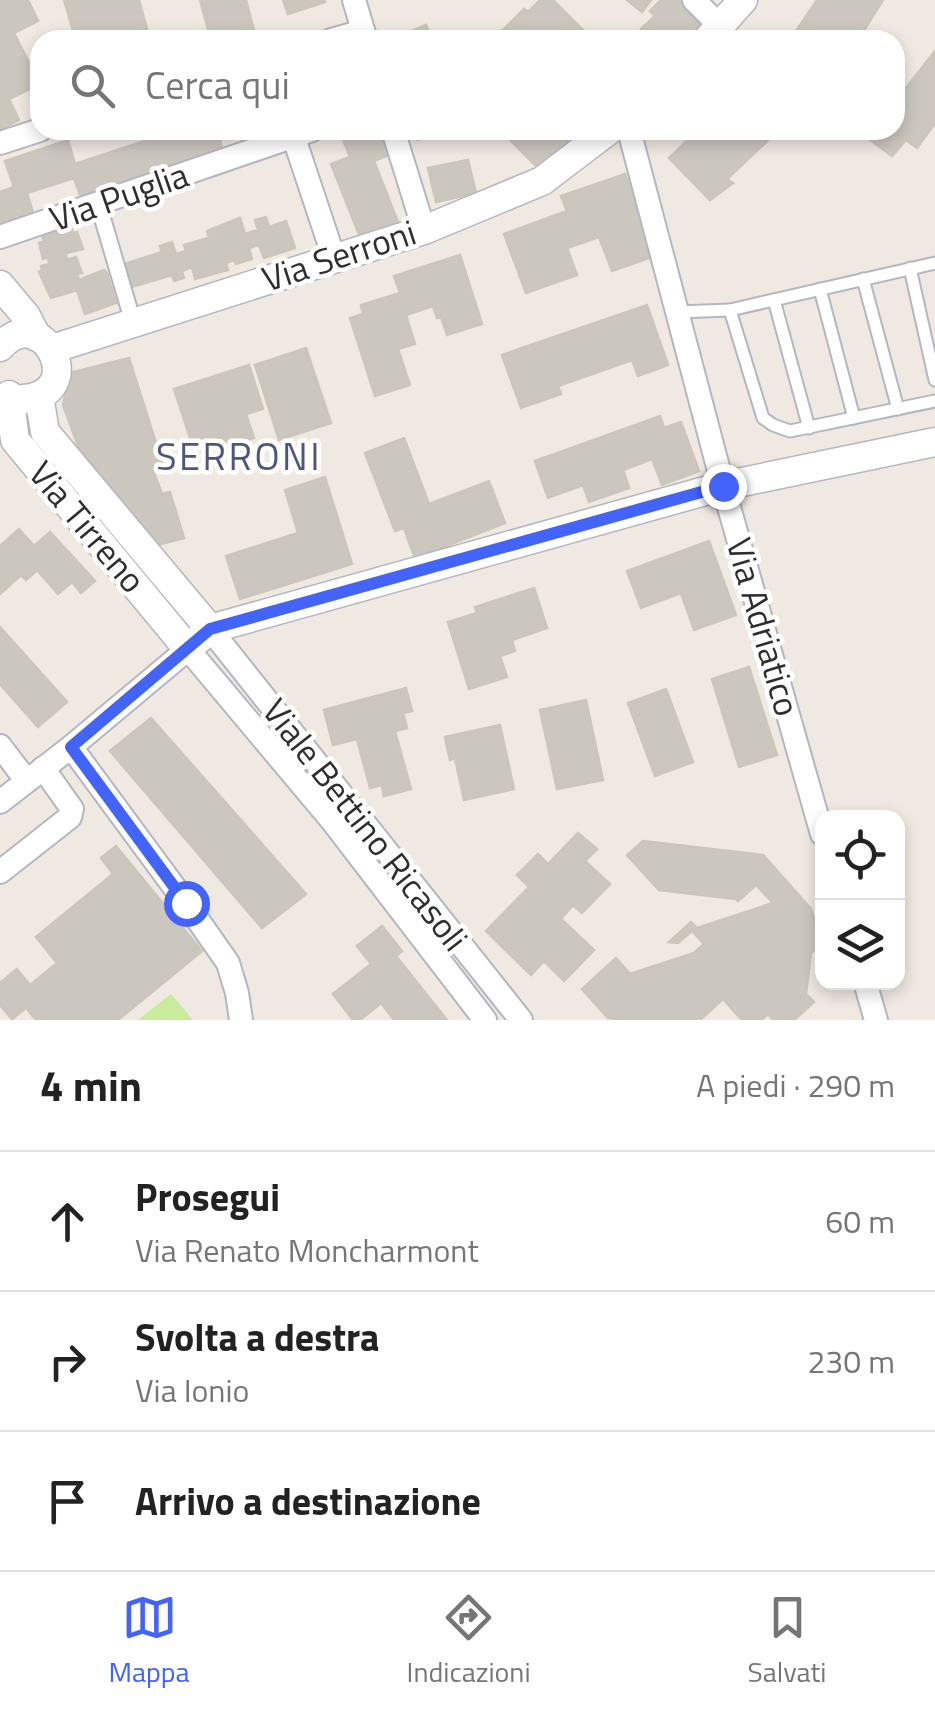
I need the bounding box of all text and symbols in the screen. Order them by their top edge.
search box [30,30,905,140]
text: Cerca qui [145,56,290,114]
icon: search [65,58,120,113]
street label: Via Puglia [42,147,195,245]
street label: Via Serroni [255,205,423,305]
district label: SERRONI [156,427,322,485]
street label: Via Tirreno [16,448,159,604]
route end [701,464,747,510]
street label: Via Adriatico [713,531,815,722]
street label: Viale Bettino Ricasoli [250,686,482,962]
map controls [815,810,905,990]
button: locate [815,810,905,900]
route start [164,881,210,927]
button: layers [815,900,905,990]
text: 4 min [40,1053,142,1117]
text: A piedi · 290 m [696,1061,895,1109]
text: Prosegui [135,1168,280,1226]
icon: ahead [40,1194,95,1249]
text: 60 m [825,1197,895,1245]
text: Via Renato Moncharmont [135,1226,479,1274]
text: Svolta a destra [135,1308,380,1366]
icon: right [40,1334,95,1389]
text: 230 m [807,1337,895,1385]
text: Via Ionio [135,1366,249,1414]
text: Arrivo a destinazione [135,1472,481,1530]
icon: arrive [40,1474,95,1529]
tab: Mappa [109,1590,190,1693]
tab: Indicazioni [407,1590,531,1693]
tab: Salvati [748,1590,826,1693]

